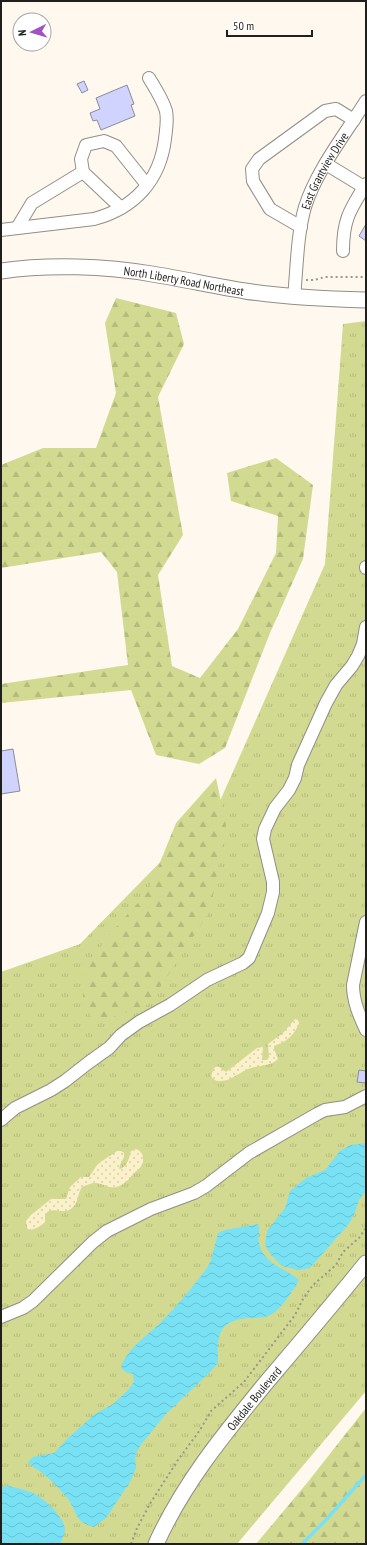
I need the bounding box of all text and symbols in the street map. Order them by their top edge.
north arrow [12,12,52,52]
scale bar [227,12,312,38]
text: 50 m [233,18,254,33]
text: N [15,29,29,36]
street label: East Grantview Drive [297,129,351,211]
street label: North Liberty Road Northeast [123,263,246,298]
street label: Oakdale Boulevard [223,1363,284,1433]

